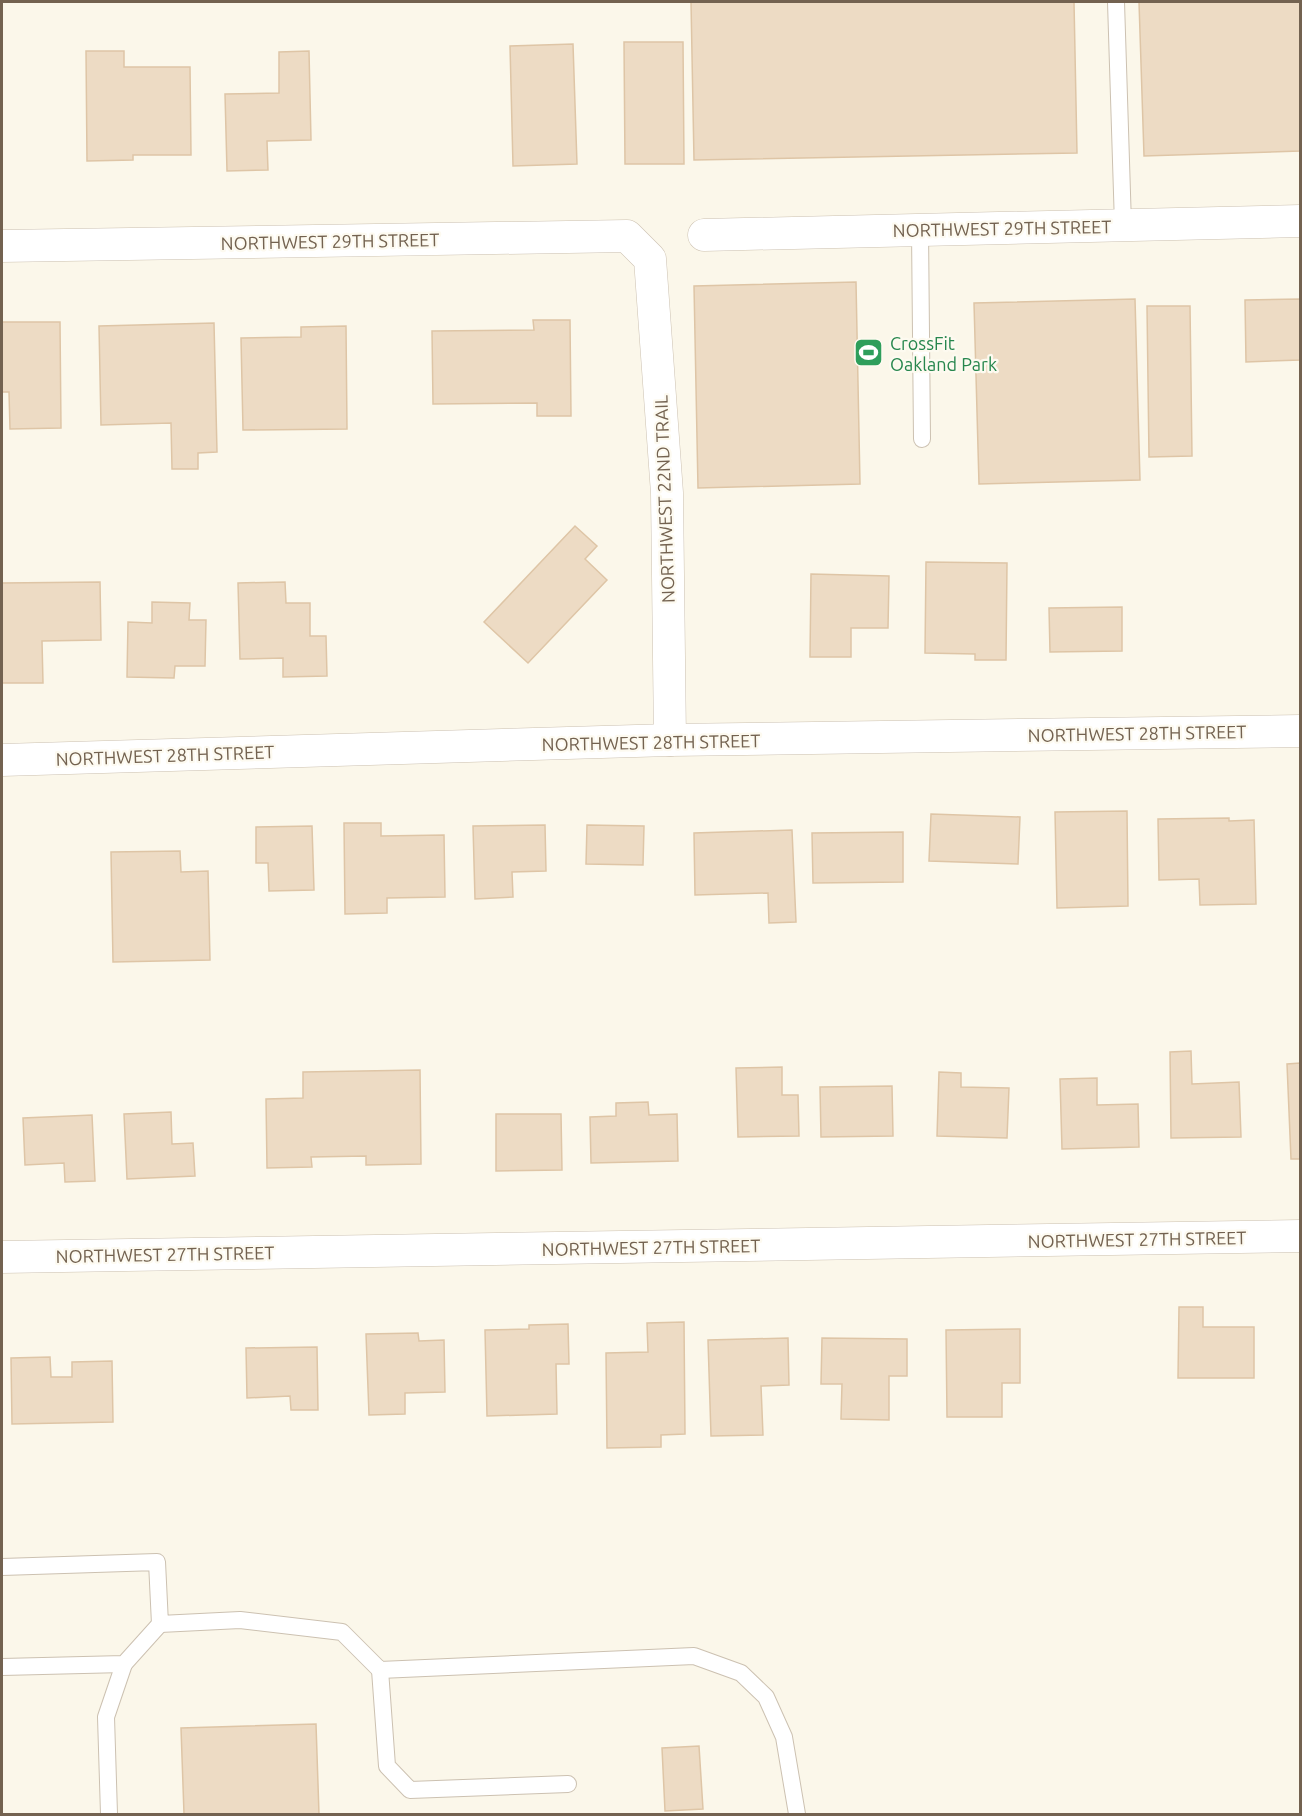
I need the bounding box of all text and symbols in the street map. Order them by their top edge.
street label: NORTHWEST 29TH STREET [893,216,1111,240]
street label: NORTHWEST 29TH STREET [221,229,439,253]
place label: CrossFit Oakland Park [890,333,997,374]
sports icon: CrossFit Oakland Park [853,337,885,369]
street label: NORTHWEST 22ND TRAIL [650,395,678,603]
street label: NORTHWEST 28TH STREET [1028,721,1246,745]
street label: NORTHWEST 28TH STREET [542,730,760,754]
street label: NORTHWEST 28TH STREET [55,741,275,769]
street label: NORTHWEST 27TH STREET [1028,1227,1246,1251]
street label: NORTHWEST 27TH STREET [542,1235,760,1259]
street label: NORTHWEST 27TH STREET [56,1242,274,1266]

